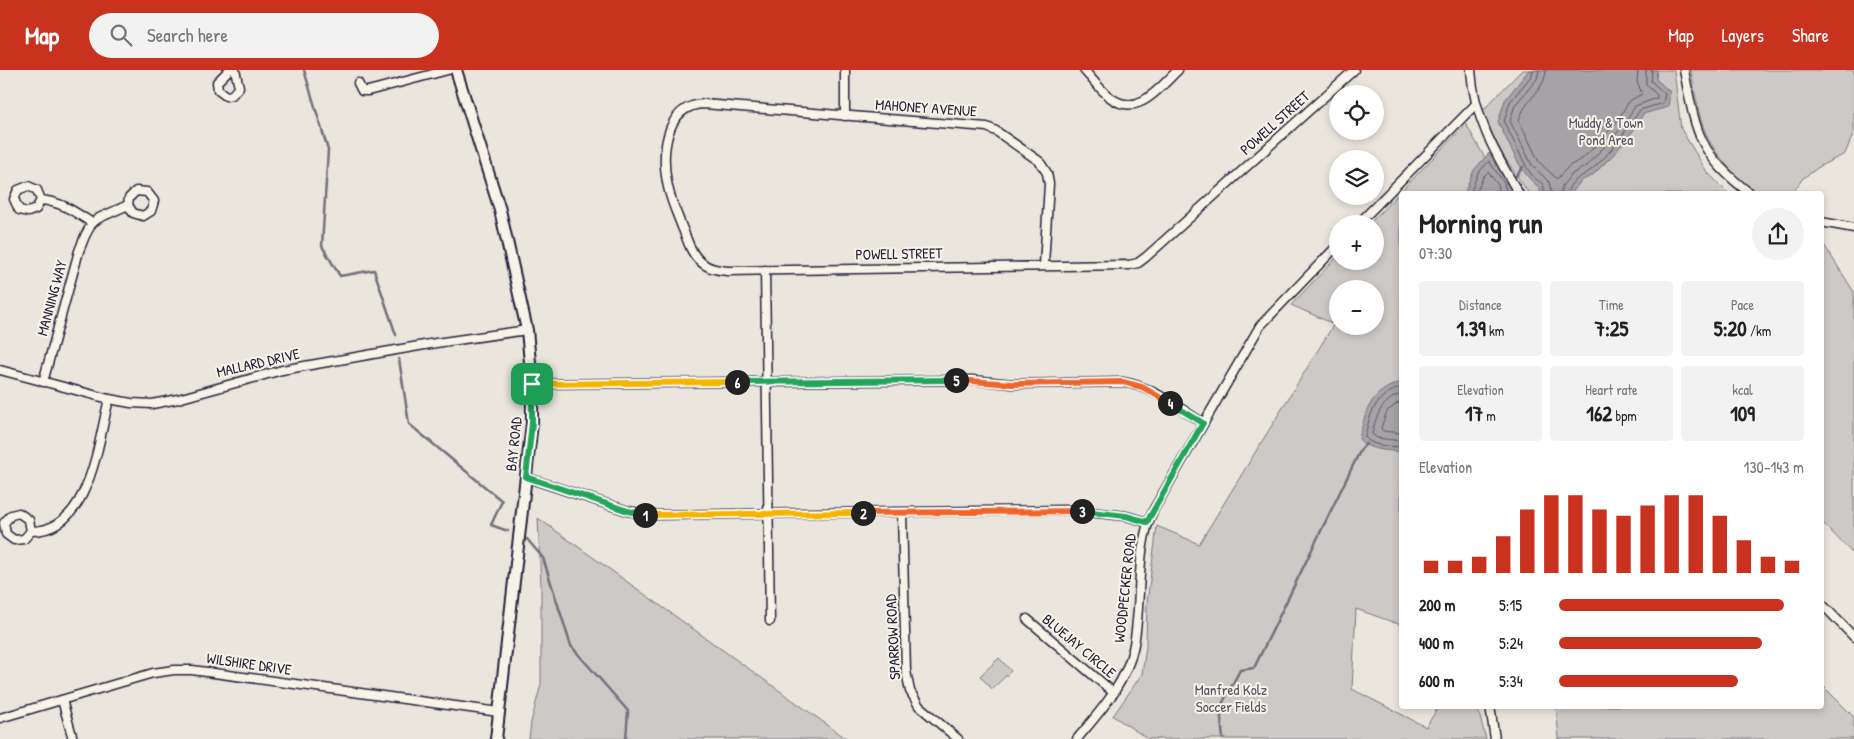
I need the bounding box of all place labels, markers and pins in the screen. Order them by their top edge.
pin [511,363,553,405]
pin: 5 [944,368,968,392]
pin: 6 [724,370,750,394]
pin: 4 [1158,390,1182,416]
pin: 3 [1070,498,1094,524]
pin: 2 [850,500,876,526]
pin: 1 [632,502,658,528]

